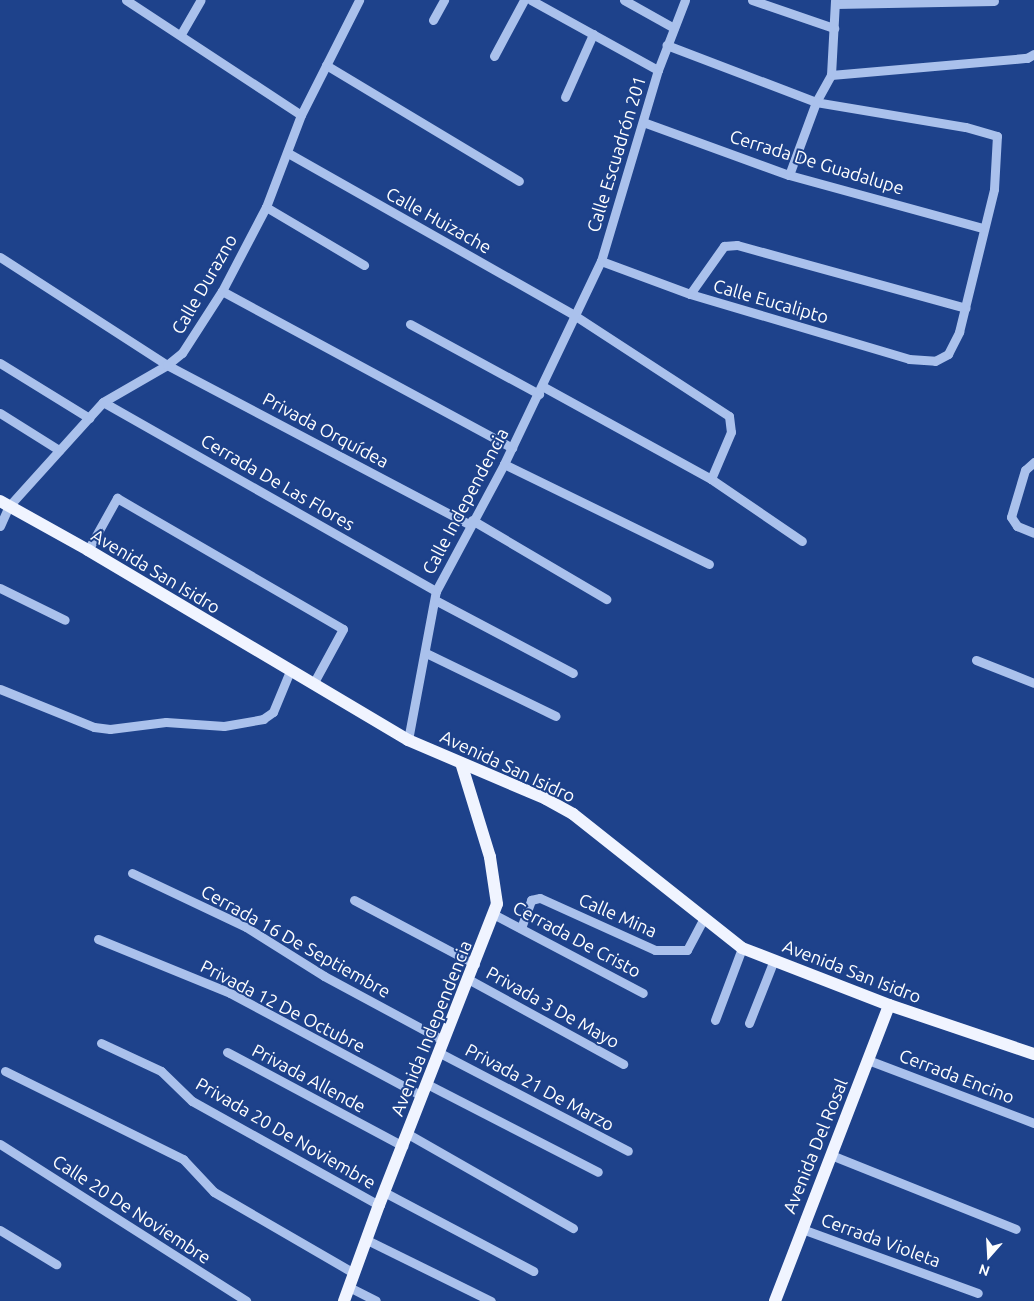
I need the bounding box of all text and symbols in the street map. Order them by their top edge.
street label: Calle Escuadrón 201 [582,73,650,235]
street label: Cerrada De Guadalupe [727,125,907,199]
street label: Calle Huizache [383,182,495,258]
street label: Calle Durazno [167,230,241,338]
street label: Calle Eucalipto [711,274,831,328]
street label: Privada Orquídea [259,388,393,472]
street label: Calle Independencia [417,424,513,578]
street label: Cerrada De Las Flores [197,429,359,535]
street label: Avenida San Isidro [88,524,224,618]
street label: Avenida San Isidro [437,725,579,807]
street label: Cerrada 16 De Septiembre [198,880,394,1002]
street label: Calle Mina [576,888,660,942]
street label: Cerrada De Cristo [509,896,645,982]
street label: Avenida San Isidro [780,935,924,1007]
street label: Avenida Independencia [386,937,476,1119]
street label: Privada 12 De Octubre [197,955,369,1057]
street label: Privada 3 De Mayo [483,961,623,1053]
street label: Privada Allende [248,1039,370,1117]
street label: Privada 21 De Marzo [462,1039,618,1135]
street label: Cerrada Encino [896,1044,1018,1108]
street label: Privada 20 De Noviembre [192,1073,380,1193]
street label: Avenida Del Rosal [778,1075,852,1217]
street label: Calle 20 De Noviembre [49,1150,215,1268]
street label: Cerrada Violeta [818,1208,944,1272]
north arrow [964,1231,1014,1281]
text: N [977,1261,992,1279]

